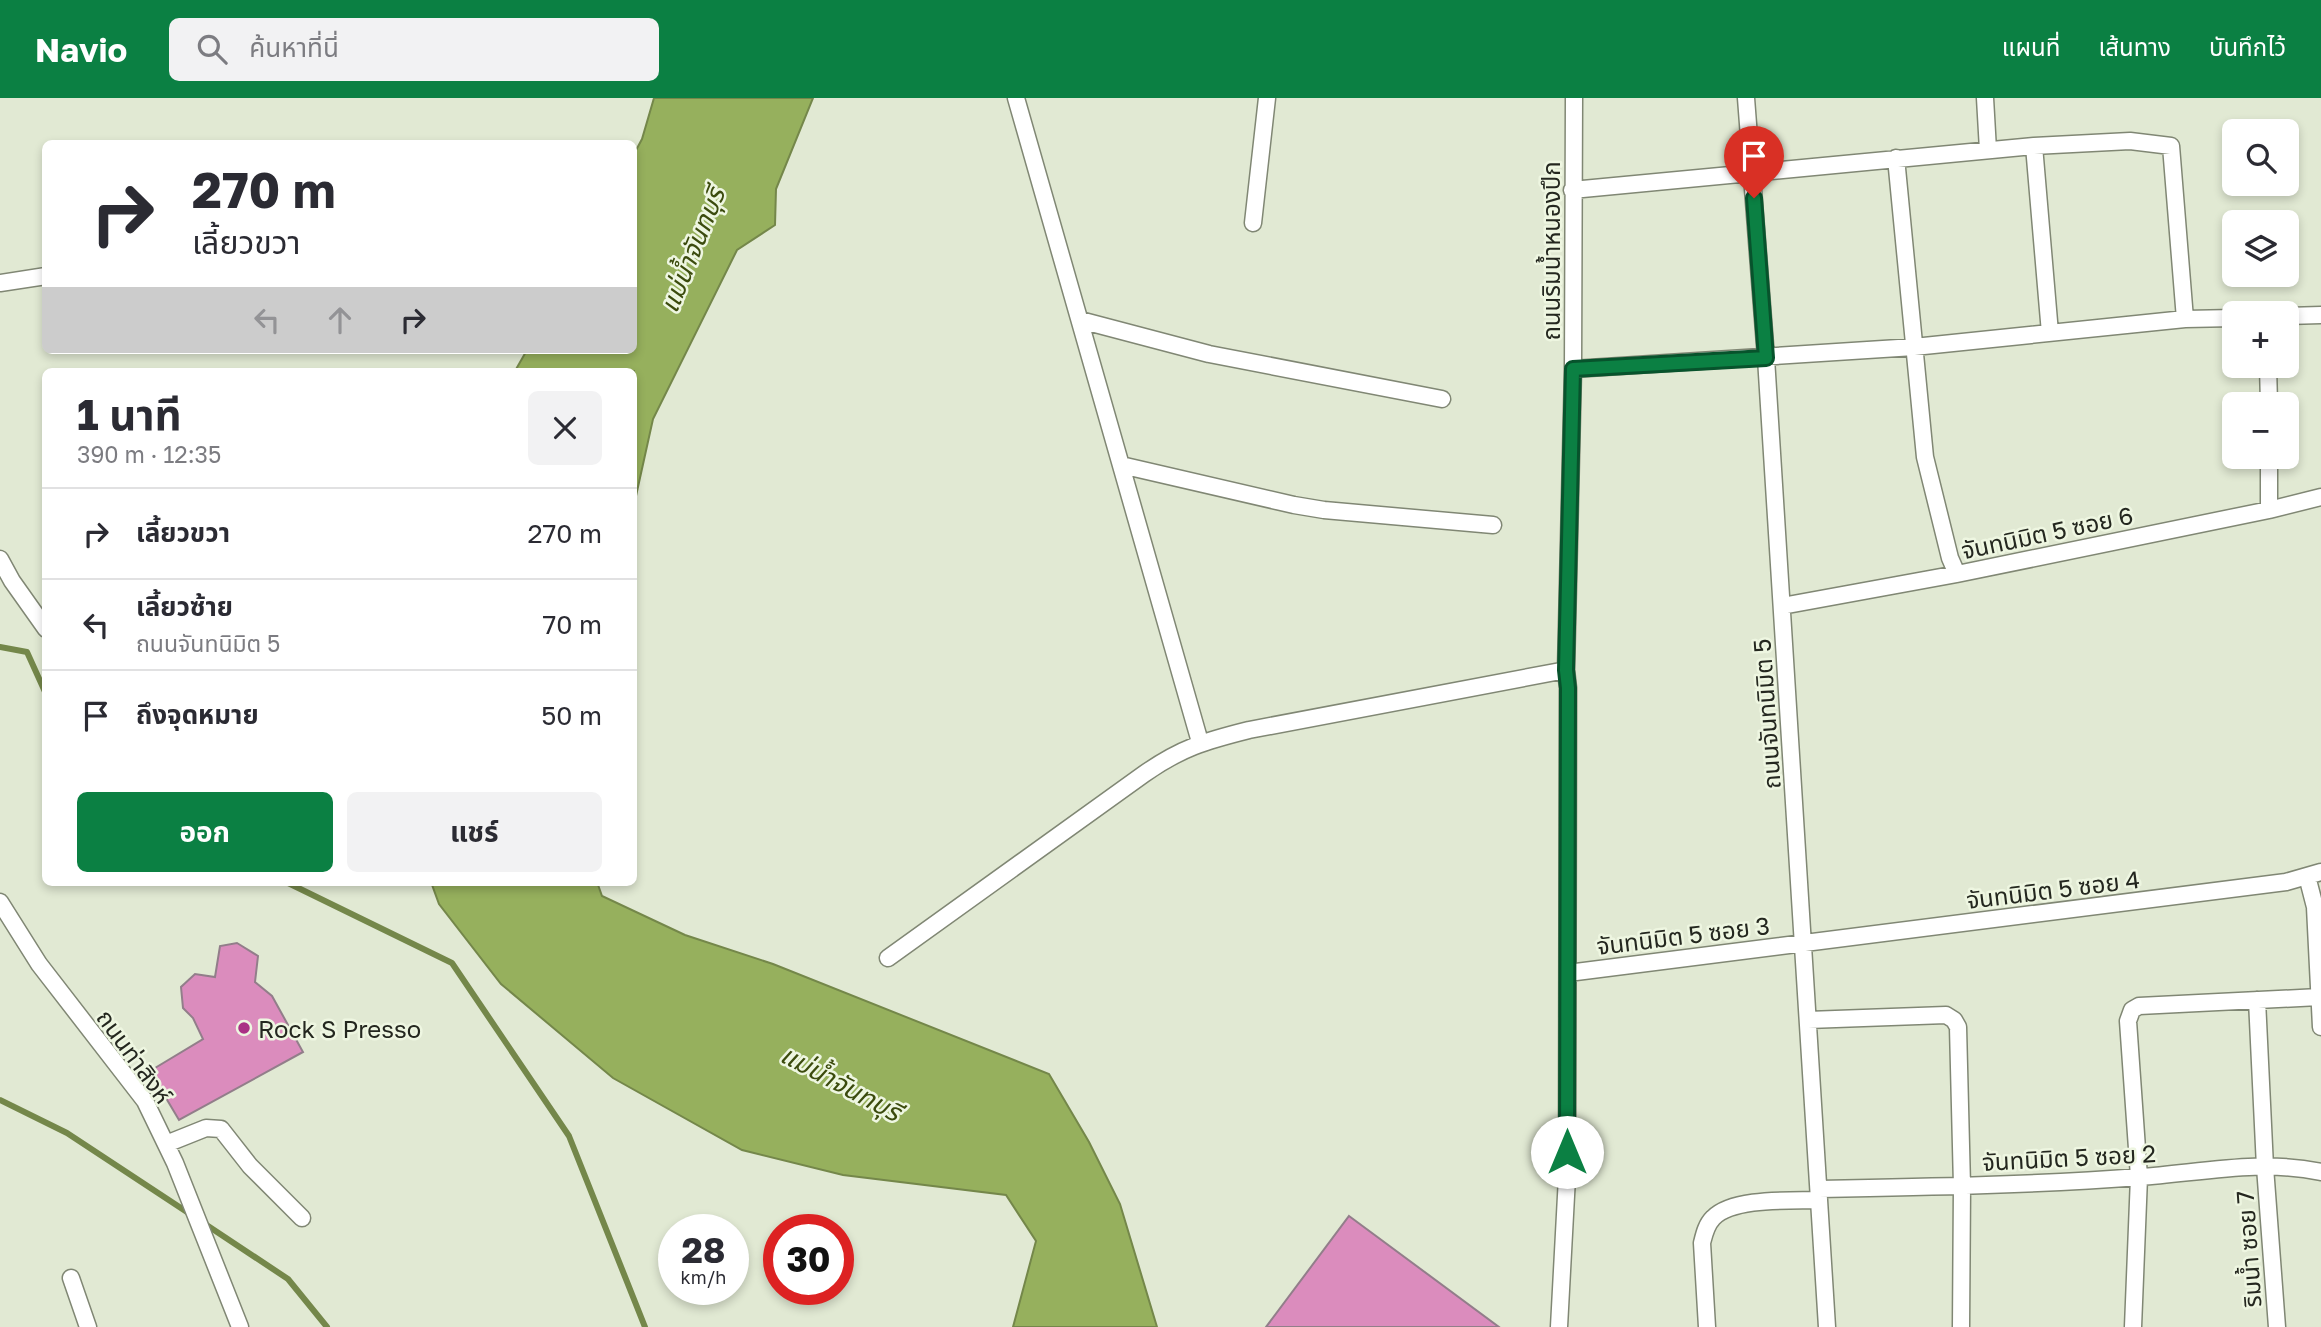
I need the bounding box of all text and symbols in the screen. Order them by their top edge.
search box [169,18,659,81]
text: Navio [35,30,127,69]
icon: search [193,30,231,68]
text: ค้นหาที่นี่ [249,32,339,63]
text: แผนที่ [2002,32,2060,61]
text: เส้นทาง [2098,32,2171,61]
text: บันทึกไว้ [2209,32,2286,61]
map controls [2222,119,2299,469]
button: search [2222,119,2299,196]
pin [1724,126,1784,198]
icon: arrive [1735,137,1773,175]
text: 270 m [192,160,336,219]
street label: ถนนริมน้ำหนองปึก [1535,161,1565,341]
icon: right [77,168,168,259]
water label: แม่น้ำจันทบุรี [651,179,733,317]
button: layers [2222,210,2299,287]
text: เลี้ยวขวา [192,223,300,261]
icon: left [248,301,286,339]
icon: ahead [321,301,359,339]
icon: right [394,301,432,339]
button: + [2222,301,2299,378]
text: 1 นาที [77,389,182,439]
button: close [528,391,602,465]
button: − [2222,392,2299,469]
text: 390 m · 12:35 [77,440,221,468]
street label: จันทนิมิต 5 ซอย 6 [1959,500,2135,564]
icon: right [77,515,115,553]
text: เลี้ยวขวา [136,517,230,548]
text: 270 m [528,518,602,549]
text: เลี้ยวซ้าย [136,591,233,622]
icon: left [77,606,115,644]
text: 70 m [543,609,602,640]
text: ถนนจันทนิมิต 5 [136,629,280,657]
street label: ถนนจันทนิมิต 5 [1746,638,1786,790]
icon: arrive [77,697,115,735]
text: ถึงจุดหมาย [136,699,259,730]
text: 50 m [541,700,602,731]
button: ออก [77,792,333,872]
button: แชร์ [347,792,602,872]
street label: จันทนิมิต 5 ซอย 4 [1965,864,2141,914]
street label: จันทนิมิต 5 ซอย 3 [1595,910,1771,960]
street label: ถนนท่าสิงห์ [91,1003,179,1109]
place label: Rock S Presso [258,1014,421,1043]
marker: Rock S Presso [236,1020,252,1036]
water label: แม่น้ำจันทบุรี [775,1037,911,1130]
position arrow [1530,1115,1604,1189]
street label: จันทนิมิต 5 ซอย 2 [1981,1138,2157,1176]
street label: ริมน้ำ ซอย 7 [2228,1190,2267,1309]
speed limit sign: 30 [763,1214,854,1305]
text: 28 [682,1229,725,1271]
text: km/h [681,1266,726,1288]

